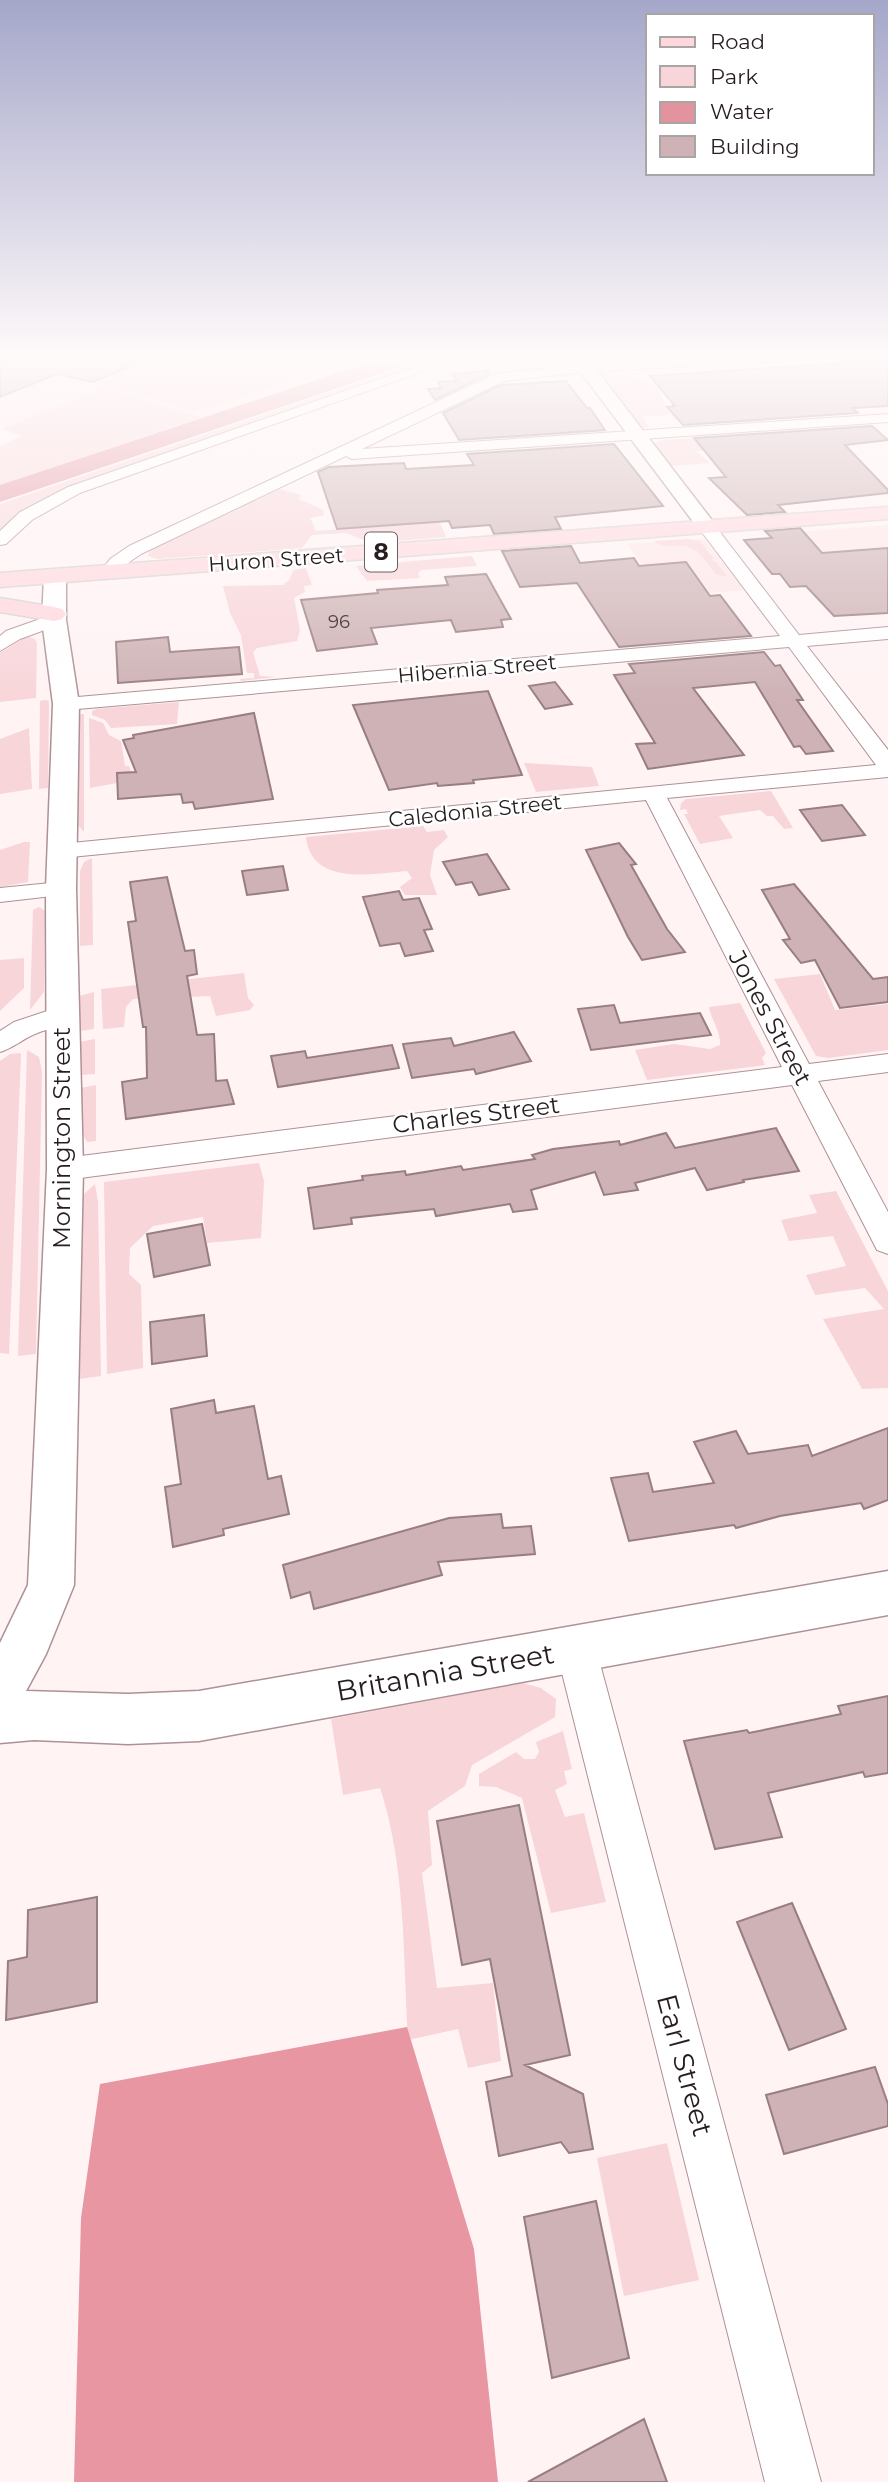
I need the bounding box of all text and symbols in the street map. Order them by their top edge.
legend [646,14,874,175]
text: Road [710,29,765,54]
text: Park [710,64,758,89]
text: Water [710,99,774,124]
text: Building [710,134,800,159]
road number: 8 [365,532,397,572]
street label: Huron Street [207,542,345,577]
house number: 96 [328,611,350,633]
street label: Hibernia Street [397,649,557,688]
street label: Caledonia Street [387,789,563,832]
street label: Jones Street [722,945,818,1090]
street label: Mornington Street [47,1027,76,1249]
street label: Charles Street [391,1090,562,1139]
street label: Britannia Street [333,1636,557,1708]
street label: Earl Street [650,1990,720,2140]

